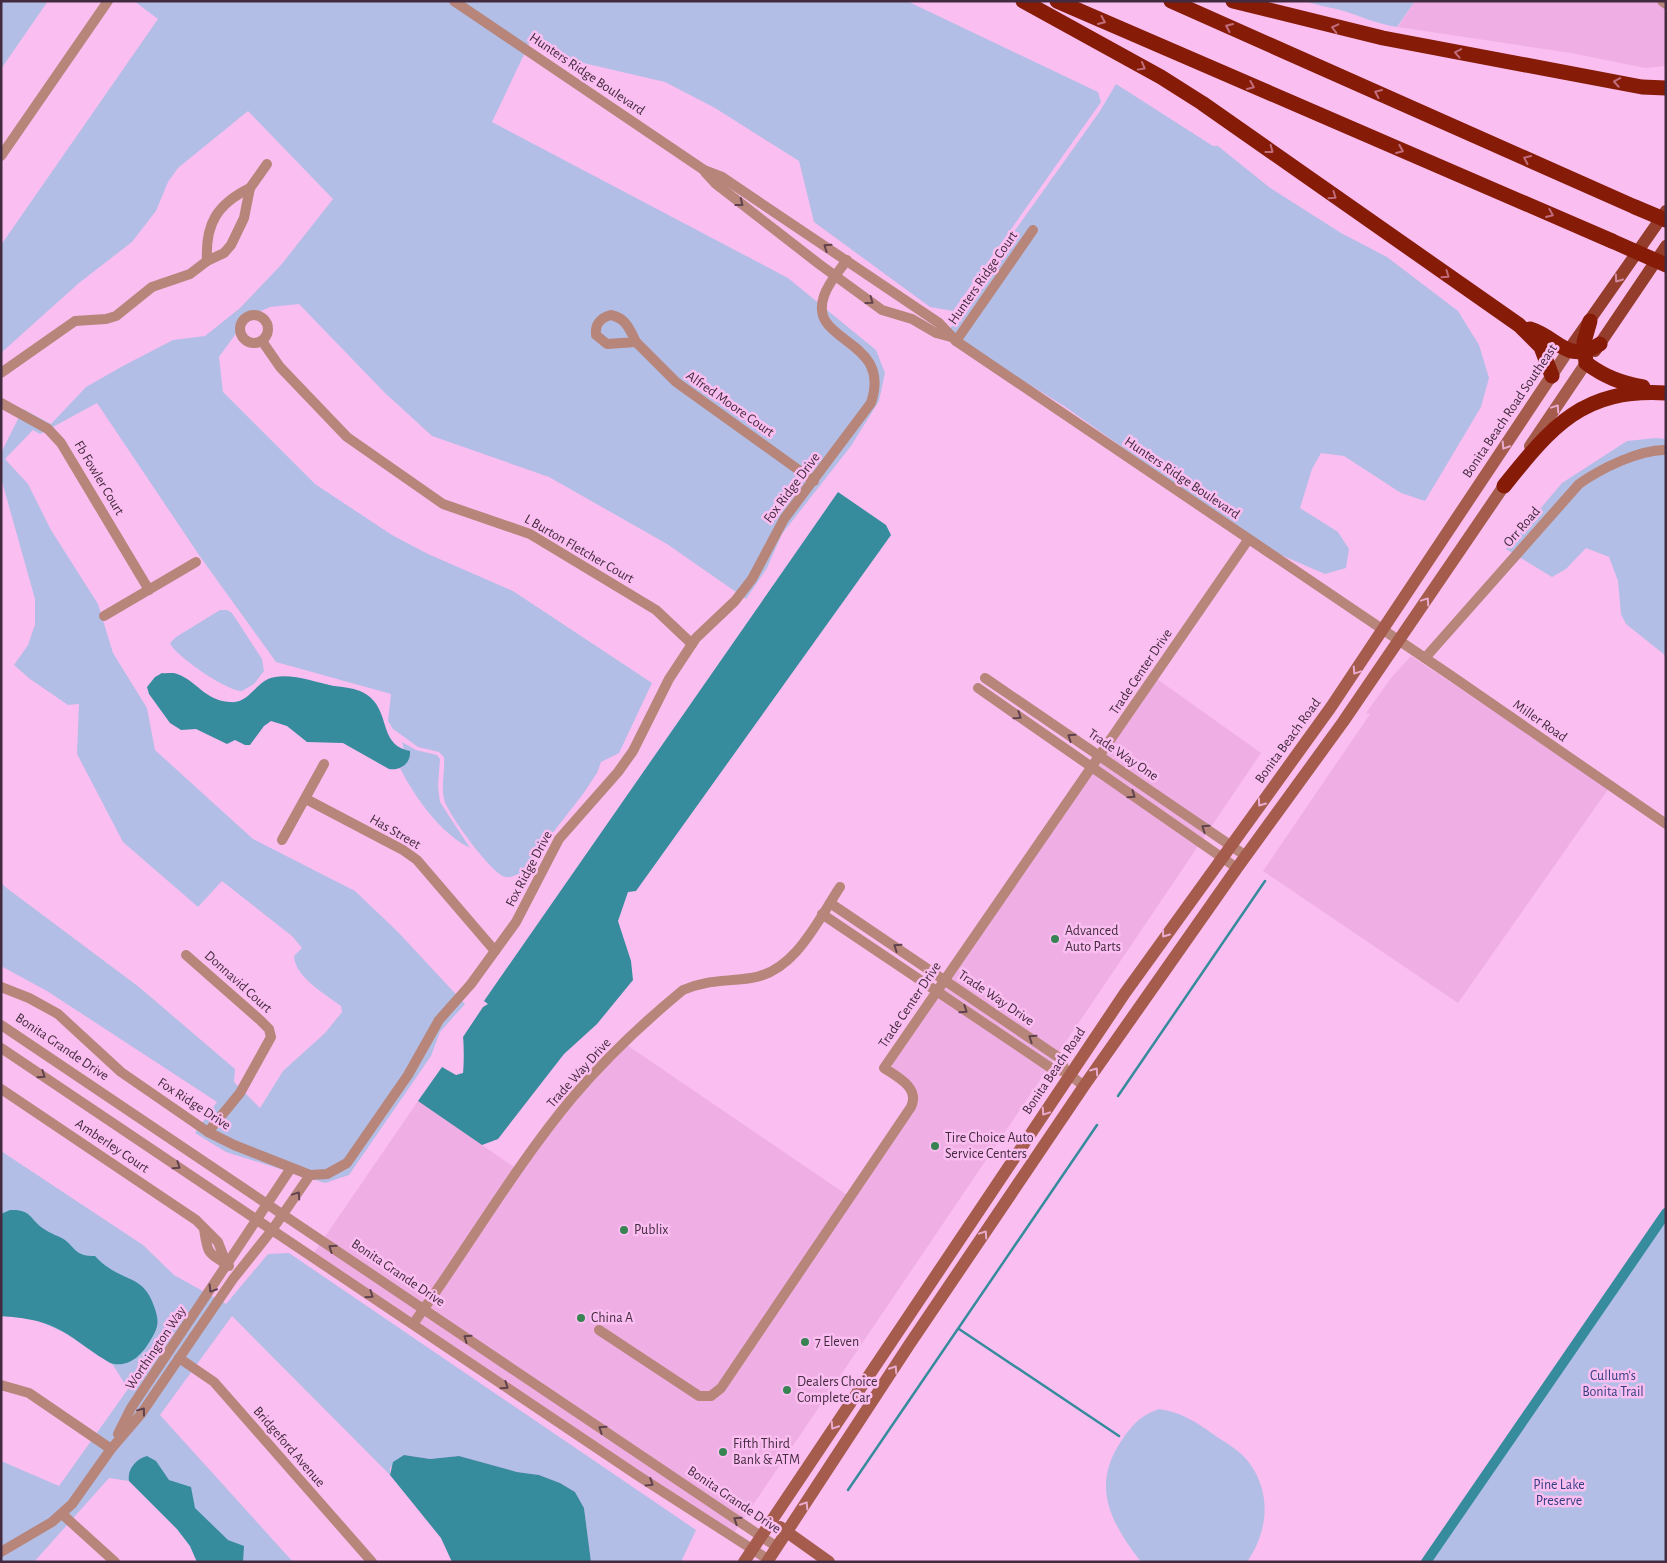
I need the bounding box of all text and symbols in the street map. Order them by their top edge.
one-way arrow [1097,15,1106,25]
one-way arrow [1225,23,1234,34]
one-way arrow [1331,23,1340,34]
street label: Hunters Ridge Boulevard [527,30,647,118]
one-way arrow [1453,48,1462,59]
one-way arrow [1137,61,1146,71]
one-way arrow [1613,78,1622,88]
one-way arrow [1246,80,1255,91]
one-way arrow [1374,89,1383,100]
one-way arrow [1264,144,1273,152]
one-way arrow [1395,144,1404,155]
one-way arrow [1523,155,1532,165]
one-way arrow [1327,190,1336,198]
one-way arrow [734,197,743,205]
one-way arrow [1545,208,1554,219]
street label: Hunters Ridge Court [946,228,1021,327]
one-way arrow [823,244,833,253]
one-way arrow [1440,269,1450,278]
one-way arrow [1615,274,1624,283]
one-way arrow [864,295,874,304]
street label: Bonita Beach Road Southeast [1460,341,1560,480]
street label: Alfred Moore Court [683,368,777,440]
one-way arrow [1550,404,1559,414]
street label: Hunters Ridge Boulevard [1122,434,1242,522]
street label: Fb Fowler Court [71,438,127,518]
one-way arrow [1502,440,1512,449]
street label: Fox Ridge Drive [761,450,823,526]
street label: Orr Road [1501,504,1543,550]
street label: L Burton Fletcher Court [522,512,637,586]
one-way arrow [1420,597,1429,606]
street label: Trade Center Drive [1107,627,1175,717]
one-way arrow [1353,665,1362,675]
street label: Bonita Beach Road [1253,696,1323,786]
street label: Miller Road [1510,697,1570,745]
one-way arrow [1012,710,1022,719]
street label: Trade Way One [1085,726,1161,784]
one-way arrow [1067,734,1077,743]
one-way arrow [1127,789,1136,798]
one-way arrow [1259,797,1267,806]
street label: Has Street [367,812,423,852]
one-way arrow [1202,825,1211,834]
street label: Fox Ridge Drive [503,829,555,909]
place label: Advanced Auto Parts [1065,924,1121,954]
one-way arrow [1162,928,1171,938]
marker: Advanced Auto Parts [1049,933,1061,945]
one-way arrow [893,944,902,954]
street label: Donnavid Court [202,948,275,1016]
street label: Trade Center Drive [876,960,944,1050]
street label: Trade Way Drive [955,968,1037,1028]
one-way arrow [959,1003,968,1013]
street label: Bonita Grande Drive [13,1011,111,1083]
street label: Bonita Beach Road [1020,1025,1088,1117]
one-way arrow [1028,1035,1037,1044]
street label: Trade Way Drive [544,1036,614,1110]
one-way arrow [1089,1067,1098,1076]
one-way arrow [36,1069,45,1079]
street label: Fox Ridge Drive [155,1075,233,1133]
one-way arrow [1042,1106,1051,1116]
street label: Amberley Court [73,1116,152,1176]
place label: Tire Choice Auto Service Centers [945,1131,1034,1161]
marker: Tire Choice Auto Service Centers [929,1140,941,1152]
one-way arrow [171,1160,181,1169]
one-way arrow [291,1191,300,1201]
place label: Publix [634,1223,668,1237]
marker: Publix [618,1224,630,1236]
one-way arrow [978,1230,988,1239]
street label: Bonita Grande Drive [349,1237,447,1309]
one-way arrow [329,1244,338,1254]
one-way arrow [208,1284,218,1293]
one-way arrow [364,1289,374,1298]
street label: Worthington Way [123,1304,189,1392]
place label: China A [591,1311,633,1325]
marker: China A [575,1312,587,1324]
one-way arrow [463,1335,473,1344]
place label: 7 Eleven [815,1335,859,1349]
marker: 7 Eleven [799,1336,811,1348]
one-way arrow [888,1365,897,1374]
park label: Cullum's Bonita Trail [1582,1369,1644,1399]
place label: Dealers Choice Complete Car [797,1375,878,1405]
one-way arrow [499,1380,509,1389]
marker: Dealers Choice Complete Car [781,1384,793,1396]
street label: Bridgeford Avenue [250,1404,328,1490]
one-way arrow [137,1408,145,1417]
one-way arrow [831,1420,840,1430]
one-way arrow [598,1426,608,1435]
place label: Fifth Third Bank & ATM [733,1437,800,1467]
marker: Fifth Third Bank & ATM [717,1446,729,1458]
street label: Bonita Grande Drive [685,1464,783,1536]
one-way arrow [644,1476,653,1486]
park label: Pine Lake Preserve [1533,1478,1585,1508]
one-way arrow [799,1501,808,1510]
one-way arrow [733,1516,742,1526]

